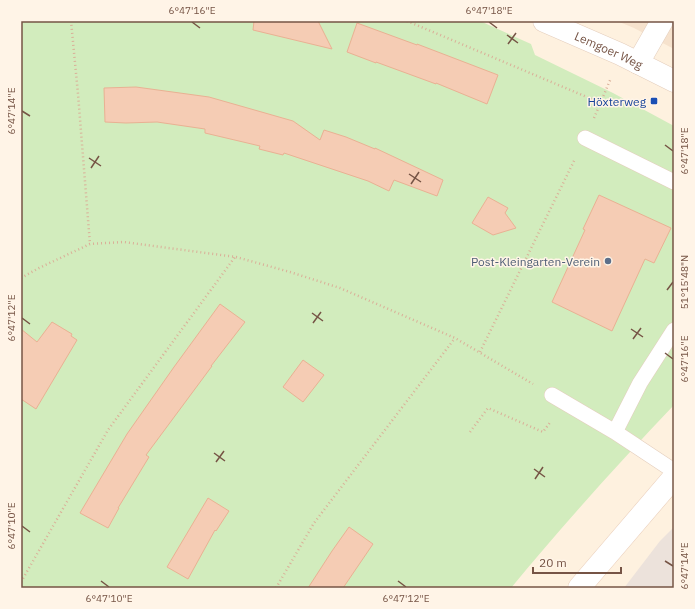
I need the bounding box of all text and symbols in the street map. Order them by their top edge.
text: 6°47'16"E [168,4,216,17]
text: 6°47'18"E [465,4,513,17]
street label: Lemgoer Weg [573,28,646,72]
text: 6°47'14"E [5,87,18,135]
place label: Höxterweg [588,94,647,109]
marker: Höxterweg [649,96,659,106]
text: 6°47'18"E [678,127,691,175]
place label: Post-Kleingarten-Verein [471,254,600,269]
text: 51°15'48"N [678,255,691,309]
marker: Post-Kleingarten-Verein [603,256,613,266]
text: 6°47'12"E [5,294,18,342]
text: 6°47'16"E [678,335,691,383]
text: 6°47'10"E [5,502,18,550]
text: 6°47'14"E [678,542,691,590]
scale bar [533,549,621,575]
text: 20 m [539,555,567,570]
text: 6°47'10"E [85,592,133,605]
text: 6°47'12"E [382,592,430,605]

